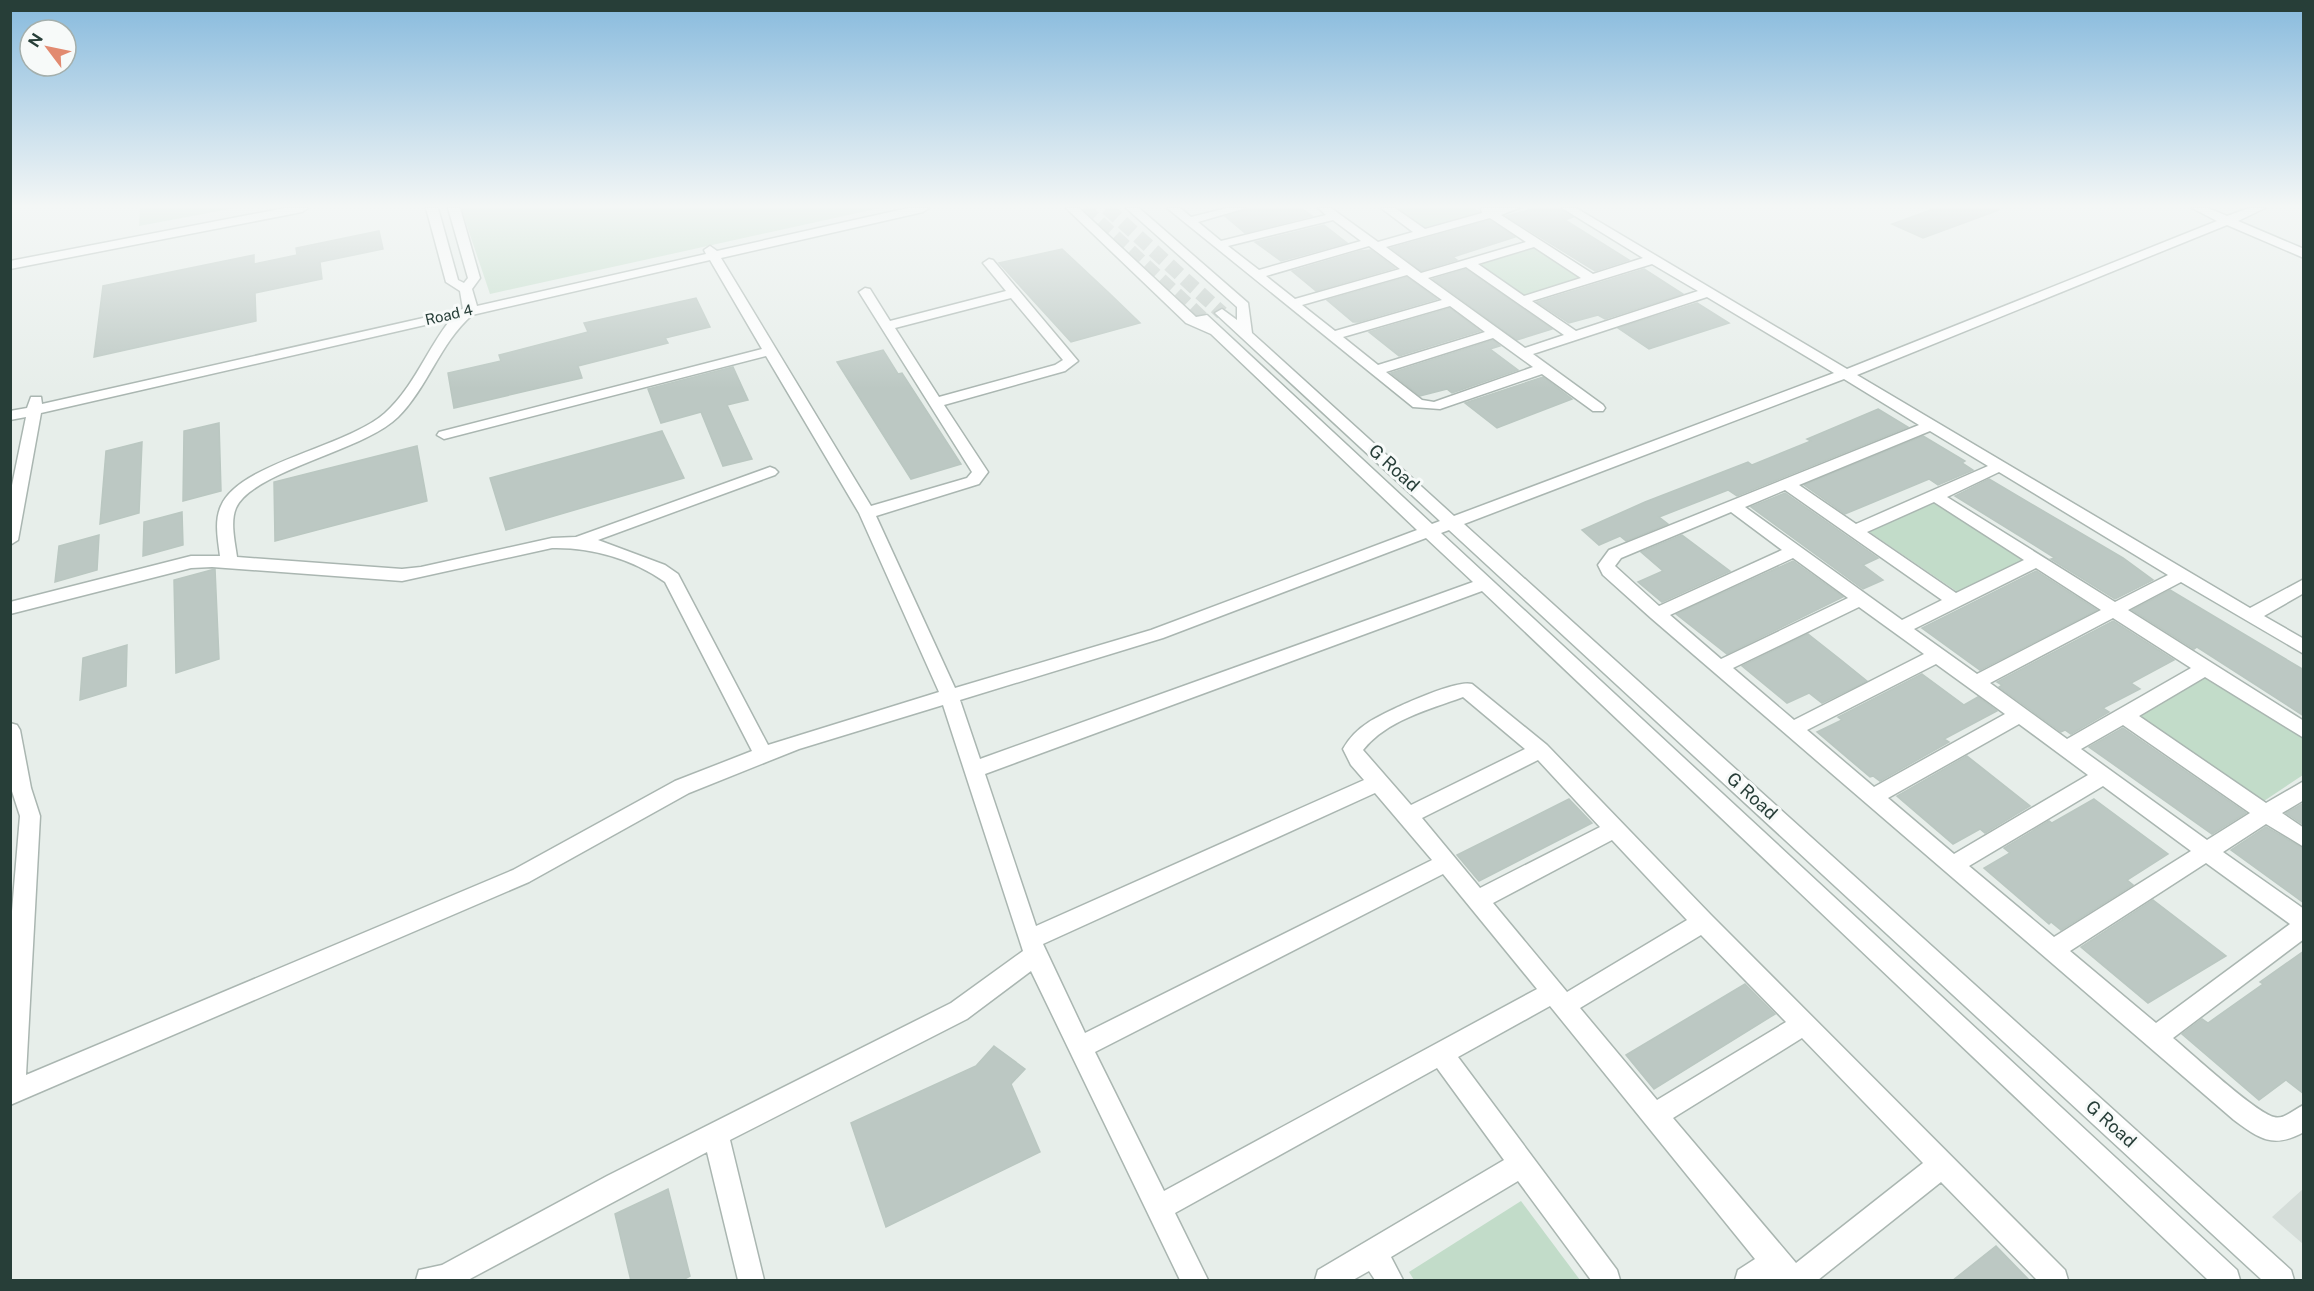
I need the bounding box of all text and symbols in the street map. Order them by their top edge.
north arrow [18,18,78,78]
text: N [24,30,47,51]
street label: Road 4 [423,301,474,328]
street label: G Road [1365,440,1424,496]
street label: G Road [1723,768,1782,824]
street label: G Road [2082,1096,2141,1152]

